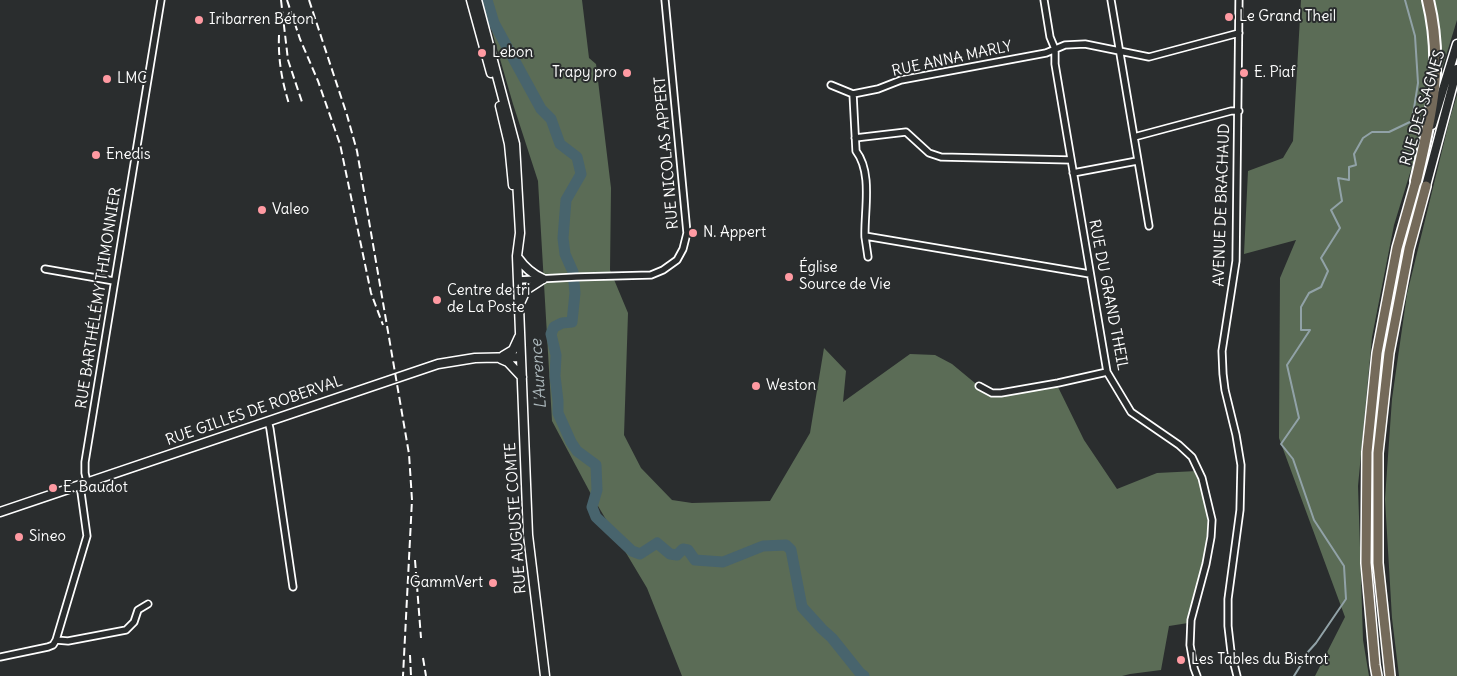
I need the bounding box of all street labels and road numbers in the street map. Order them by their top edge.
street label: RUE ANNA MARLY [890,37,1014,81]
street label: RUE DES SAGNES [1397,48,1449,168]
street label: RUE NICOLAS APPERT [651,76,683,230]
street label: AVENUE DE BRACHAUD [1210,123,1234,287]
street label: RUE BARTHÉLÉMY THIMONNIER [73,186,125,410]
street label: RUE DU GRAND THEIL [1085,218,1131,372]
street label: RUE GILLES DE ROBERVAL [163,372,345,450]
street label: RUE AUGUSTE COMTE [502,442,530,594]

